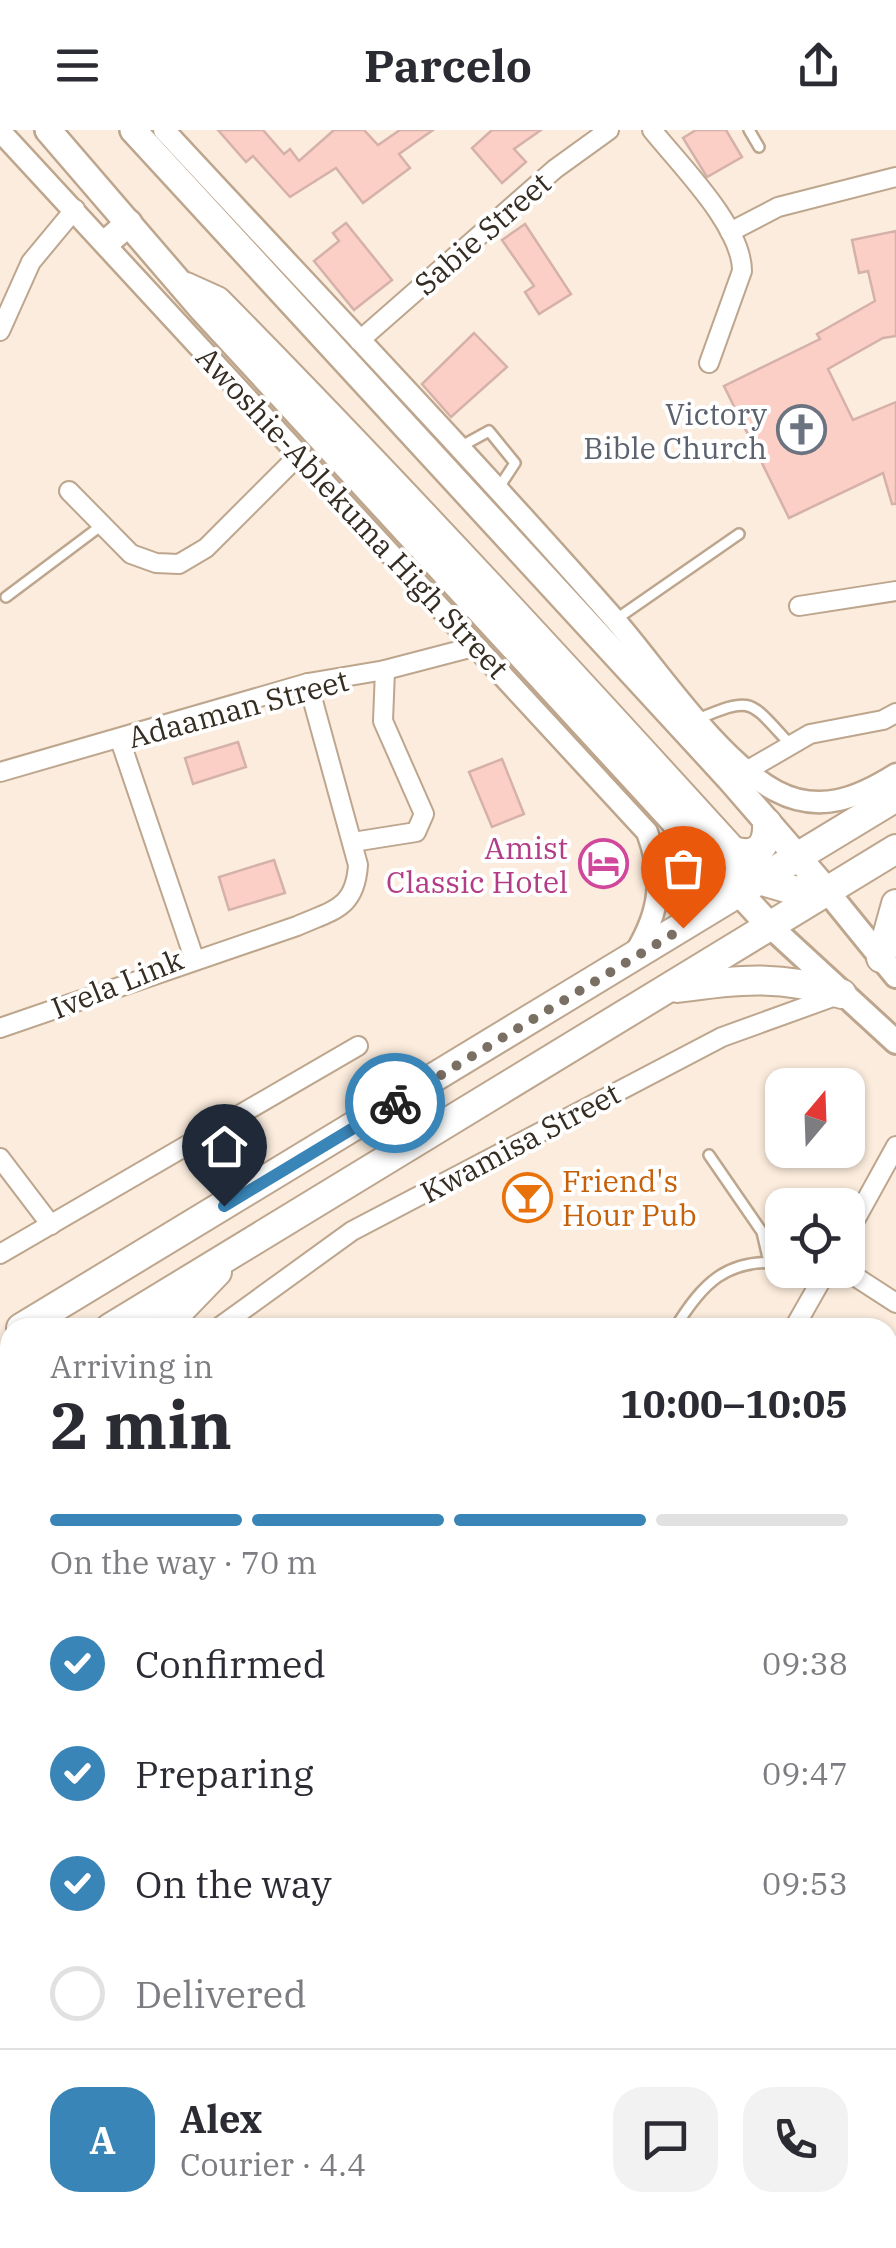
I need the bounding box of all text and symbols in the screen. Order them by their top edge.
text: Parcelo [364,36,532,94]
icon: menu [50,38,105,93]
icon: share [791,38,846,93]
street label: Sabie Street [406,163,558,303]
street label: Awoshie-Ablekuma High Street [188,337,518,687]
place label: Victory Bible Church [583,394,767,467]
church icon: Victory Bible Church [776,404,828,456]
street label: Adaaman Street [123,660,353,756]
pin [641,826,726,929]
place label: Amist Classic Hotel [386,828,568,901]
hotel icon: Amist Classic Hotel [577,838,629,890]
icon: bag [656,841,711,896]
street label: Ivela Link [45,939,189,1027]
courier [345,1053,445,1153]
north arrow [765,1068,865,1168]
map controls [765,1068,865,1288]
street label: Kwamisa Street [414,1073,626,1211]
icon: bike [368,1076,423,1131]
pin [182,1104,267,1207]
icon: home [197,1119,252,1174]
place label: Friend's Hour Pub [562,1161,697,1234]
bar icon: Friend's Hour Pub [501,1171,553,1223]
button: locate [765,1188,865,1288]
text: Arriving in [50,1345,213,1387]
text: 10:00–10:05 [620,1379,848,1428]
text: 2 min [50,1382,232,1467]
text: On the way · 70 m [50,1541,317,1583]
icon: check [50,1636,105,1691]
text: Confirmed [135,1639,326,1688]
text: 09:38 [762,1642,848,1684]
icon: check [50,1746,105,1801]
text: Preparing [135,1749,314,1798]
text: 09:47 [762,1752,848,1794]
icon: check [50,1856,105,1911]
text: On the way [135,1859,332,1908]
text: 09:53 [762,1862,848,1904]
text: Delivered [135,1969,307,2018]
button: chat [613,2087,718,2192]
button: phone [743,2087,848,2192]
text: Alex [180,2094,262,2143]
text: A [89,2115,116,2164]
text: Courier · 4.4 [180,2143,366,2185]

